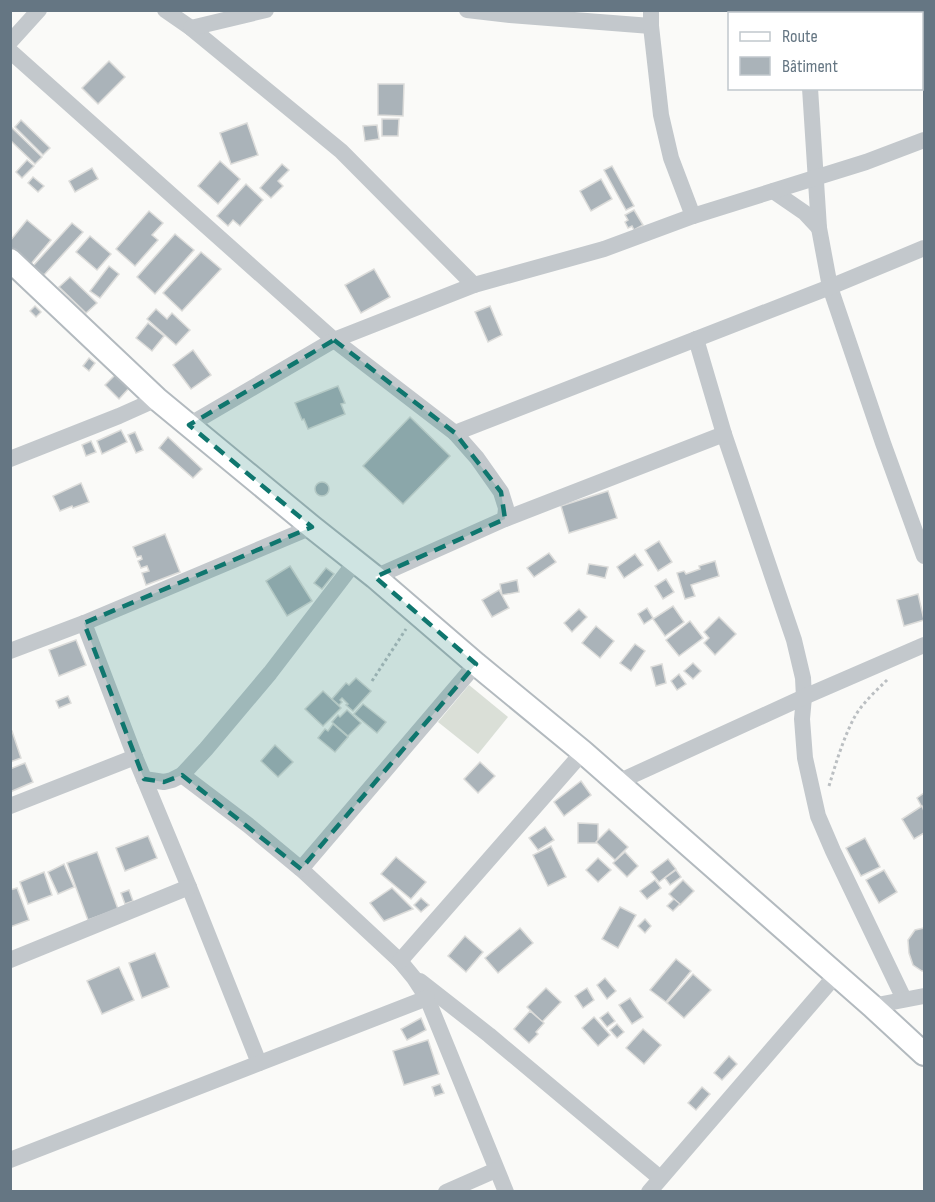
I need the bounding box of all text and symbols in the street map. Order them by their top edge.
legend [728,12,923,90]
text: Route [782,26,818,47]
text: Bâtiment [782,56,838,77]

